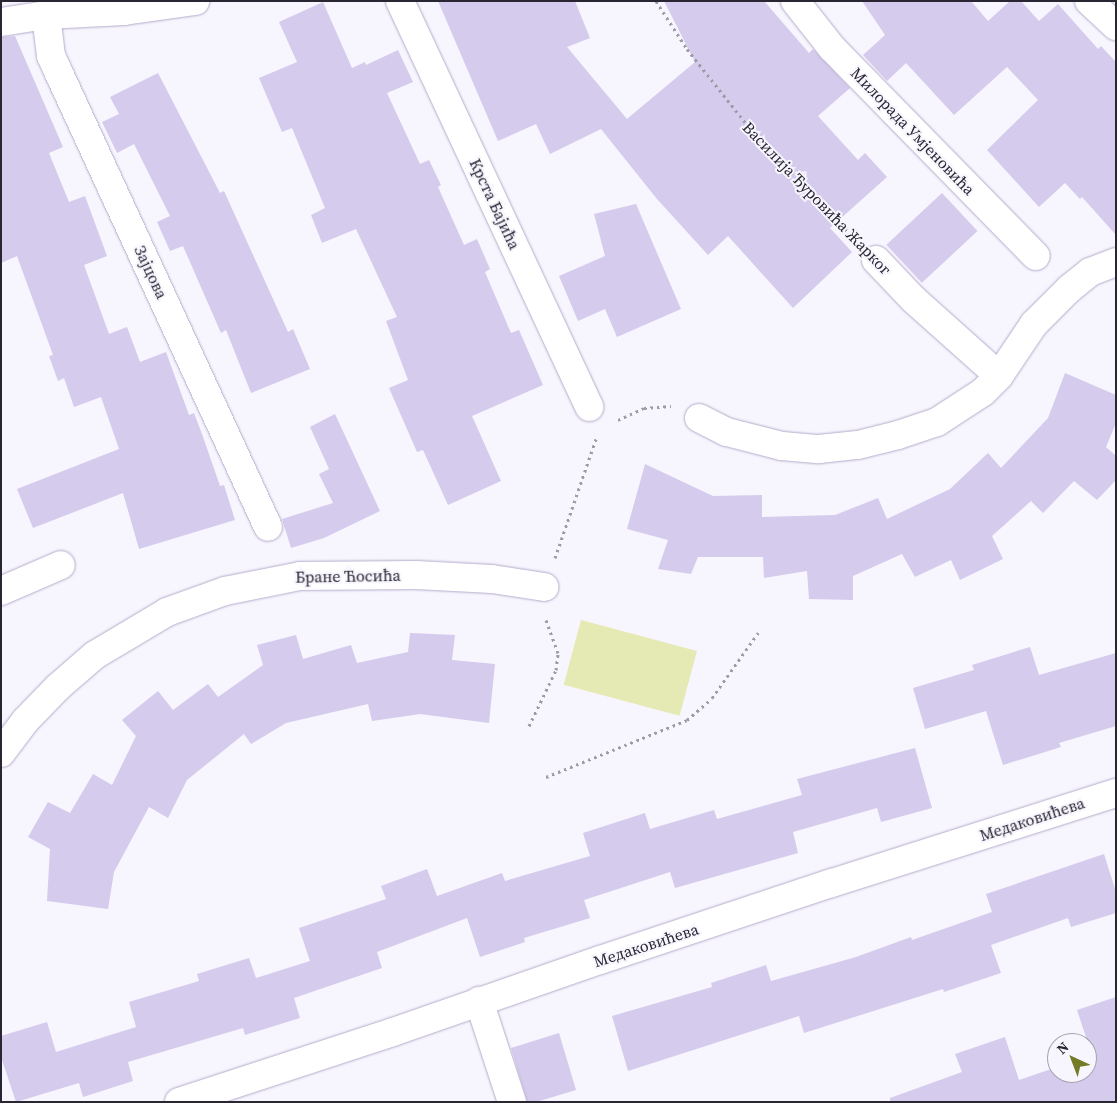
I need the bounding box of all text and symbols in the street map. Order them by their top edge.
street label: Милорада Умјеновића [847,63,979,199]
street label: Василија Ђуровића Жарког [739,117,895,279]
street label: Крста Бајића [466,156,524,252]
street label: Зајцова [130,242,172,302]
street label: Бране Ћосића [295,565,401,587]
street label: Медаковићева [977,793,1087,845]
street label: Медаковићева [591,919,701,971]
north arrow [1047,1033,1097,1083]
text: N [1052,1037,1073,1059]

